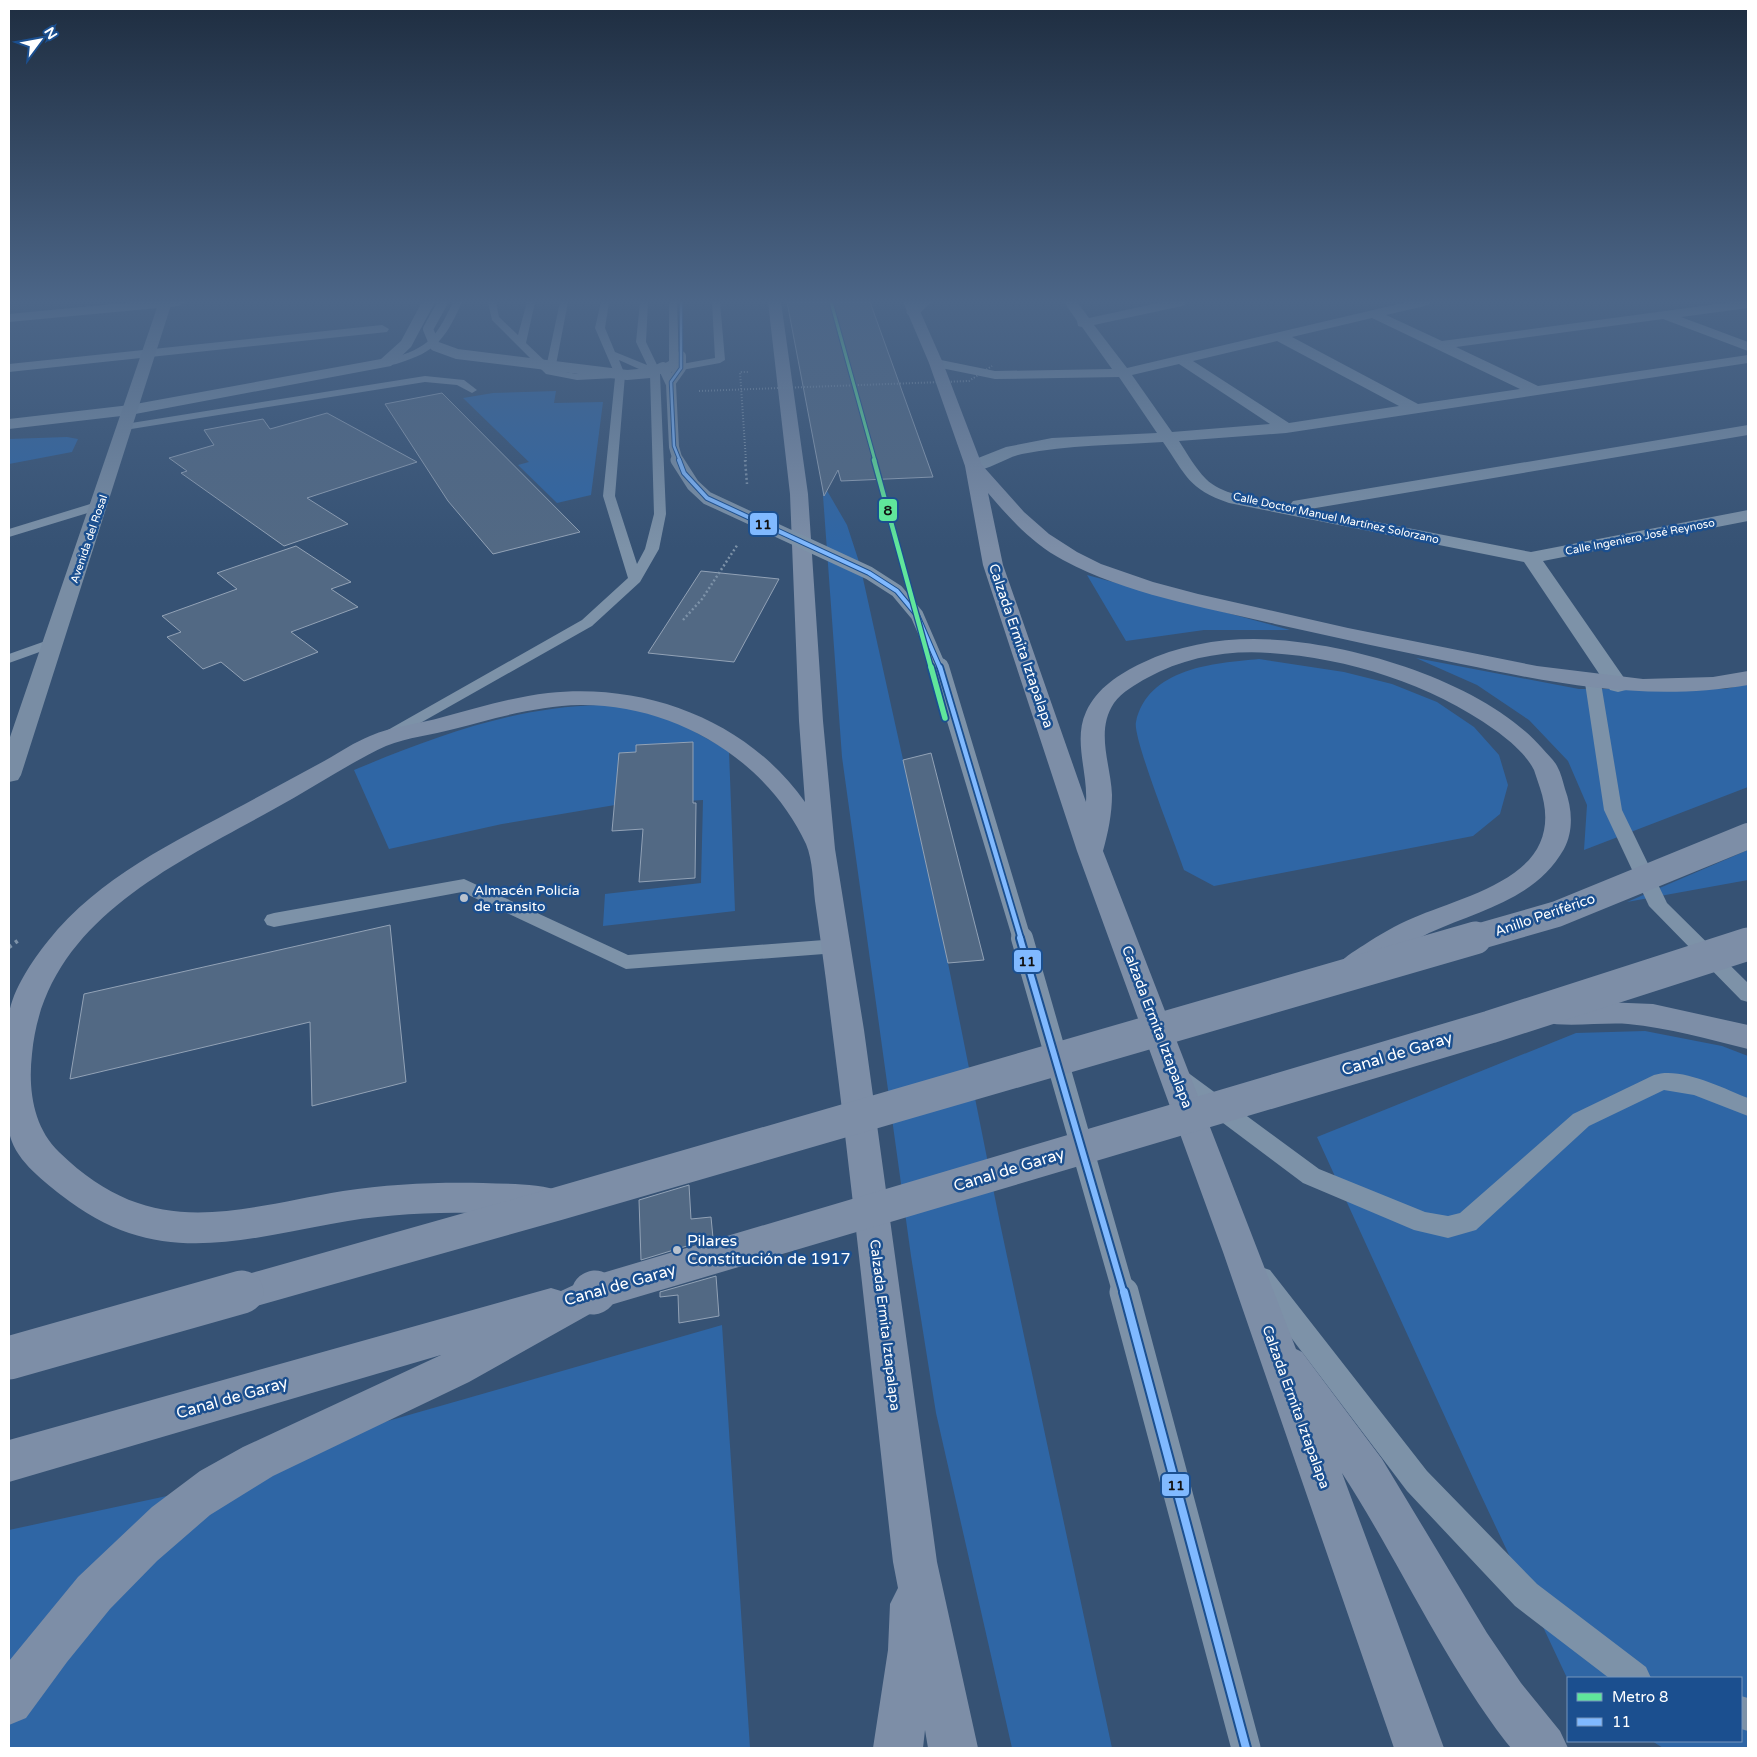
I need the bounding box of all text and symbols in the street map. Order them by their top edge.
north arrow [15,15,65,65]
text: N [40,24,61,43]
street label: Calle Doctor Manuel Martínez Solorzano [1232,490,1440,546]
street label: Avenida del Rosal [68,493,110,585]
line badge: 8 [878,498,898,522]
text: 8 [884,502,893,519]
line badge: 11 [749,512,778,536]
text: 11 [754,516,772,533]
street label: Calle Ingeniero José Reynoso [1564,516,1716,558]
street label: Calzada Ermita Iztapalapa [985,562,1057,730]
place label: Almacén Policía de transito [474,882,580,915]
street label: Anillo Periférico [1493,890,1597,940]
marker: Almacén Policía de transito [458,892,470,904]
street label: Calzada Ermita Iztapalapa [1118,943,1196,1111]
line badge: 11 [1013,949,1042,973]
text: 11 [1018,953,1036,970]
street label: Canal de Garay [1339,1028,1455,1080]
street label: Canal de Garay [951,1144,1067,1196]
place label: Pilares Constitución de 1917 [687,1231,851,1269]
street label: Calzada Ermita Iztapalapa [866,1238,904,1412]
marker: Pilares Constitución de 1917 [671,1244,683,1256]
street label: Canal de Garay [562,1259,678,1310]
street label: Calzada Ermita Iztapalapa [1258,1323,1334,1491]
street label: Canal de Garay [174,1372,290,1423]
line badge: 11 [1161,1473,1190,1497]
text: 11 [1167,1477,1185,1494]
legend [1567,1677,1742,1742]
text: Metro 8 [1612,1688,1668,1706]
text: 11 [1612,1713,1631,1731]

